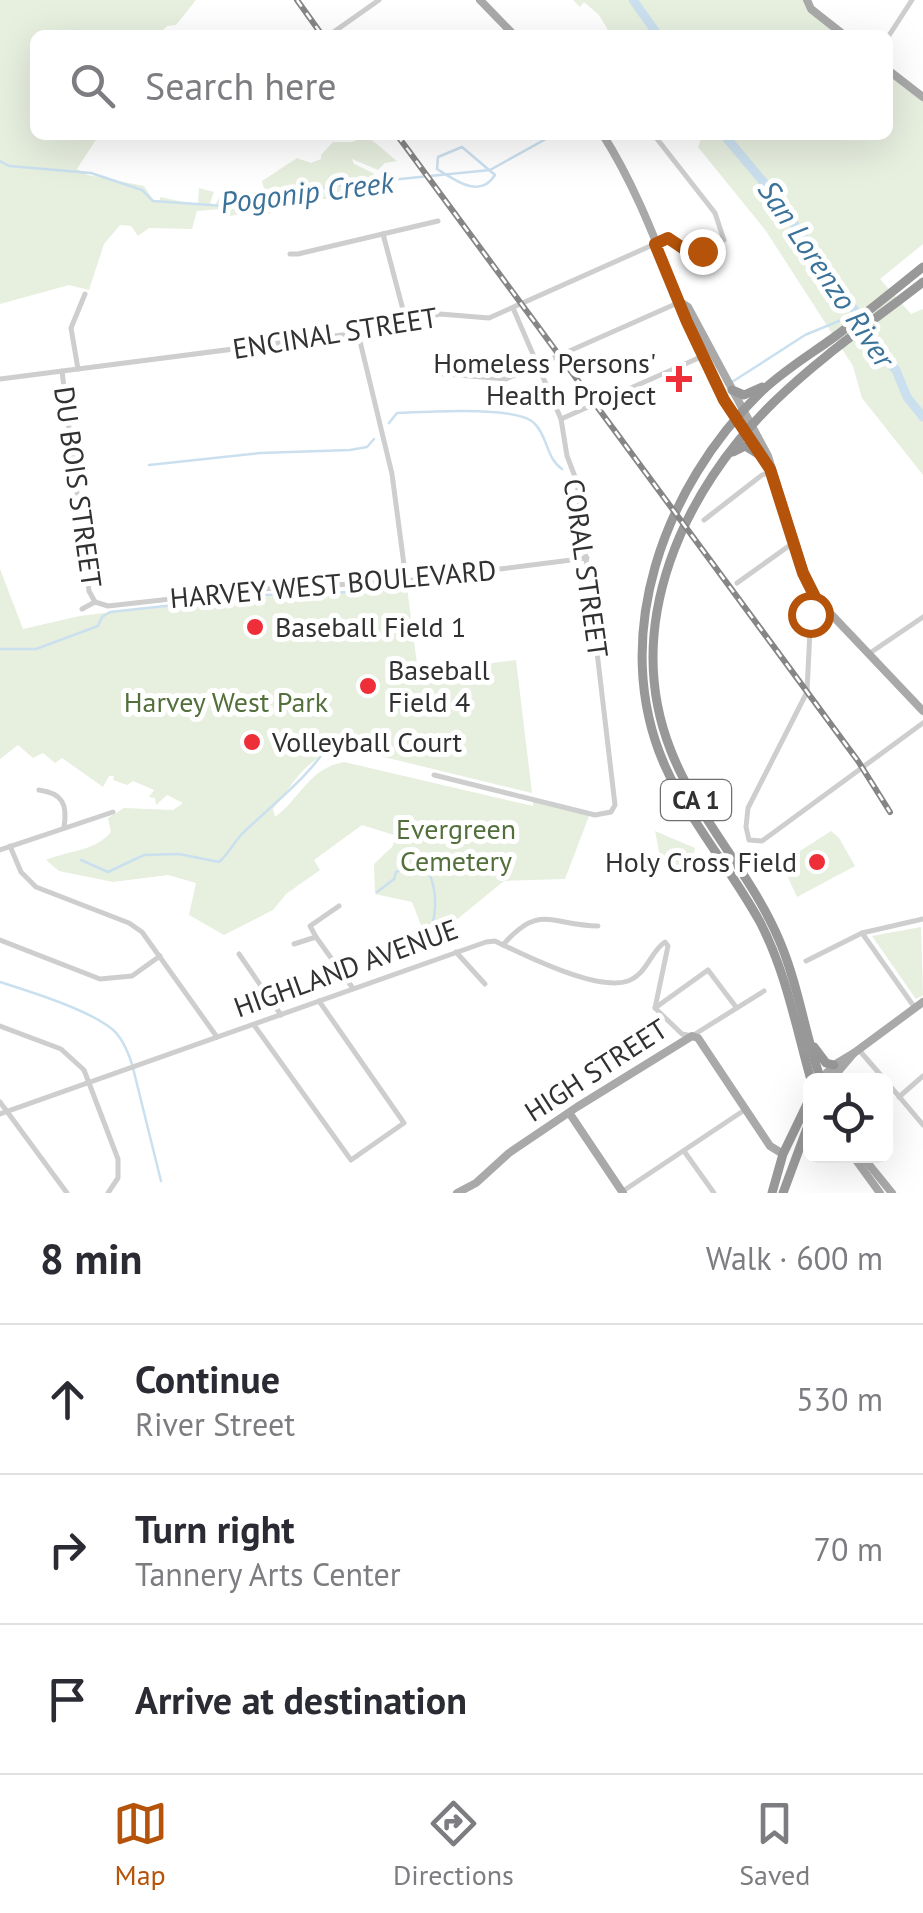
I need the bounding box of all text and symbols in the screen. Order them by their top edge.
search box [30,30,893,140]
icon: search [65,58,120,113]
text: Search here [145,61,337,110]
water label: Pogonip Creek [218,161,397,221]
water label: San Lorenzo River [750,172,906,376]
route end [680,229,726,275]
street label: ENCINAL STREET [230,298,440,367]
place label: Homeless Persons' Health Project [433,344,656,413]
marker: Homeless Persons' Health Project [666,366,692,392]
street label: DU BOIS STREET [46,384,111,590]
street label: CORAL STREET [556,476,617,660]
street label: HARVEY WEST BOULEVARD [168,551,498,616]
route start [788,592,834,638]
place label: Baseball Field 1 [275,608,466,645]
marker: Baseball Field 1 [244,616,266,638]
place label: Baseball Field 4 [388,651,490,720]
marker: Baseball Field 4 [357,675,379,697]
park label: Harvey West Park [124,683,329,720]
place label: Volleyball Court [271,723,463,760]
marker: Volleyball Court [241,731,263,753]
road number: CA 1 [661,780,731,820]
park label: Evergreen Cemetery [396,810,516,879]
place label: Holy Cross Field [605,843,797,880]
marker: Holy Cross Field [806,851,828,873]
street label: HIGHLAND AVENUE [229,910,463,1025]
street label: HIGH STREET [517,1009,675,1129]
map controls [803,1073,893,1163]
button: locate [803,1073,893,1163]
text: 8 min [40,1231,142,1286]
text: Walk · 600 m [706,1237,883,1279]
text: Continue [135,1354,280,1403]
icon: ahead [40,1372,95,1427]
text: 530 m [796,1378,883,1420]
text: River Street [135,1403,295,1445]
text: Turn right [135,1504,295,1553]
icon: right [40,1522,95,1577]
text: 70 m [814,1528,883,1570]
text: Tannery Arts Center [135,1553,401,1595]
icon: arrive [40,1672,95,1727]
text: Arrive at destination [135,1675,467,1724]
tab: Map [113,1796,168,1893]
tab: Directions [393,1796,514,1893]
tab: Saved [739,1796,810,1893]

